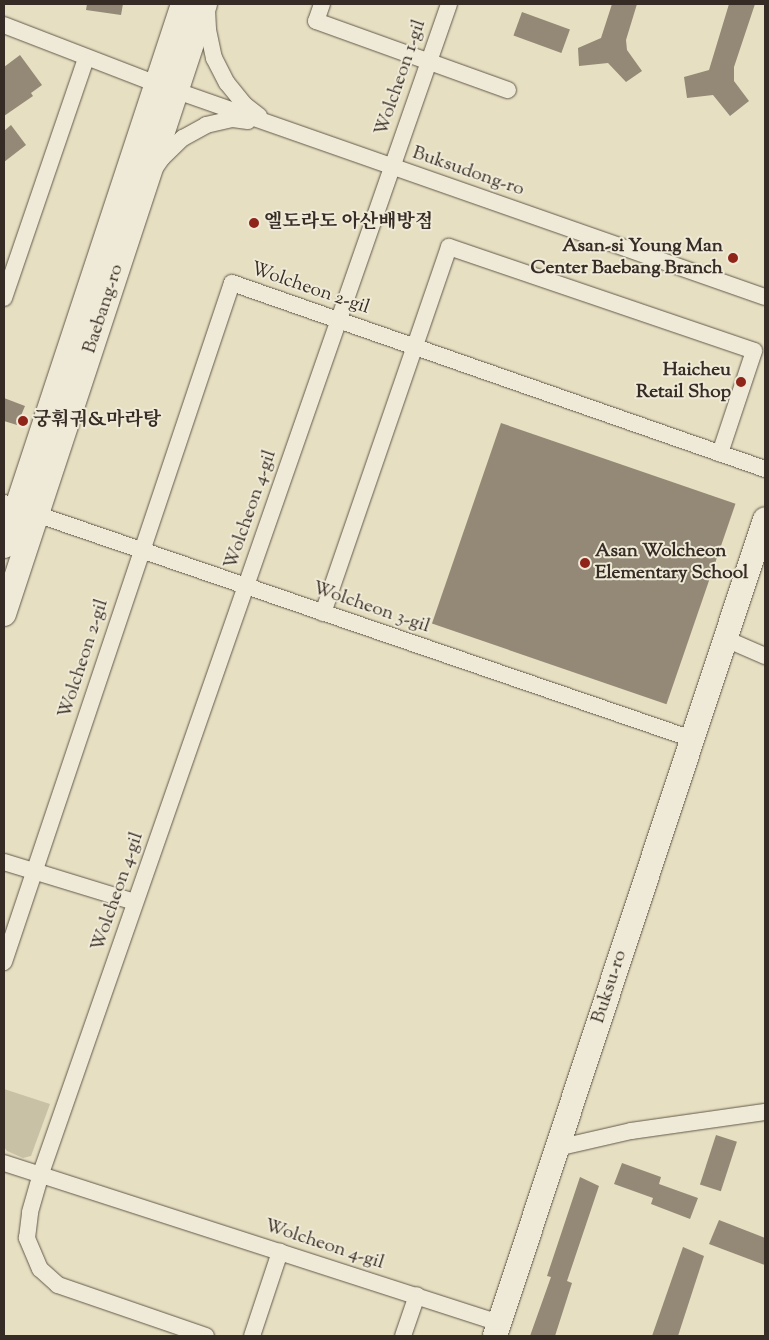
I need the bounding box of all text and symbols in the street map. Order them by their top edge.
street label: Wolcheon 1-gil [370,17,432,139]
street label: Buksudong-ro [409,142,527,202]
place label: 엘도라도 아산배방점 [264,212,433,234]
marker: 엘도라도 아산배방점 [248,217,260,229]
place label: Asan-si Young Man Center Baebang Branch [531,236,723,280]
marker: Asan-si Young Man Center Baebang Branch [727,252,739,264]
street label: Wolcheon 2-gil [248,258,372,320]
street label: Baebang-ro [79,262,129,356]
place label: Haicheu Retail Shop [636,360,731,404]
marker: Haicheu Retail Shop [735,376,747,388]
place label: 궁훠궈&마라탕 [33,410,161,432]
marker: 궁훠궈&마라탕 [17,415,29,427]
street label: Wolcheon 4-gil [220,447,282,573]
place label: Asan Wolcheon Elementary School [595,541,748,585]
marker: Asan Wolcheon Elementary School [579,557,591,569]
street label: Wolcheon 3-gil [309,577,433,639]
street label: Wolcheon 2-gil [54,597,114,721]
street label: Wolcheon 4-gil [87,829,149,955]
street label: Buksu-ro [587,947,633,1027]
street label: Wolcheon 4-gil [261,1215,387,1275]

